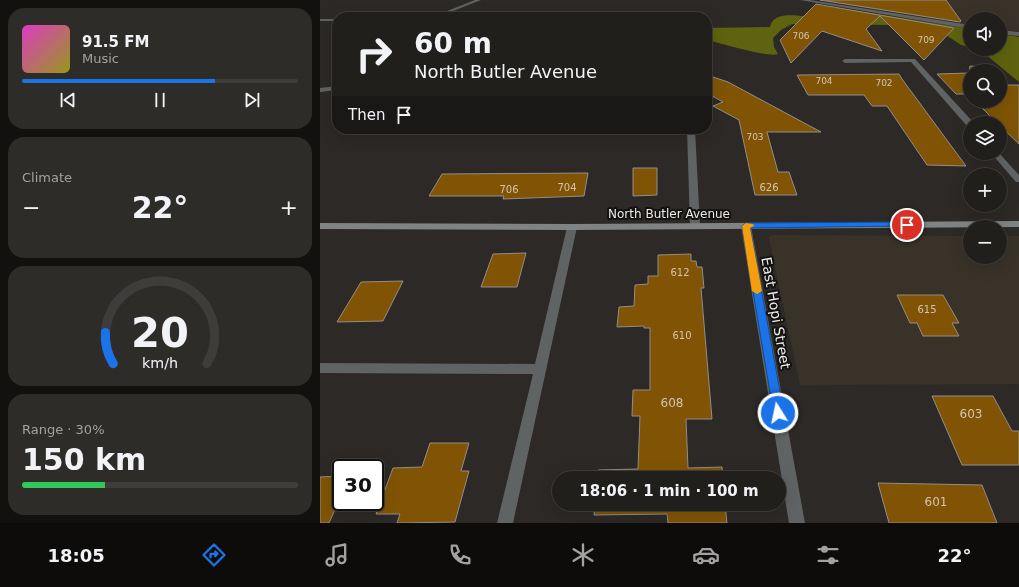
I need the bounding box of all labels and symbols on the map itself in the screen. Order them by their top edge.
house number: 706 [792,31,810,41]
house number: 709 [917,35,935,45]
house number: 704 [815,76,833,86]
house number: 702 [875,78,893,88]
house number: 703 [746,132,764,142]
house number: 704 [557,182,577,193]
house number: 626 [759,182,779,193]
house number: 706 [499,184,519,195]
street label: North Butler Avenue [608,207,730,221]
pin [890,208,924,242]
street label: East Hopi Street [758,256,794,371]
house number: 612 [670,267,690,278]
house number: 615 [917,304,937,315]
house number: 610 [672,330,692,341]
position arrow [757,392,799,434]
house number: 608 [661,396,683,410]
house number: 603 [960,407,982,421]
speed limit sign: 30 [332,459,384,511]
house number: 601 [925,495,947,509]

